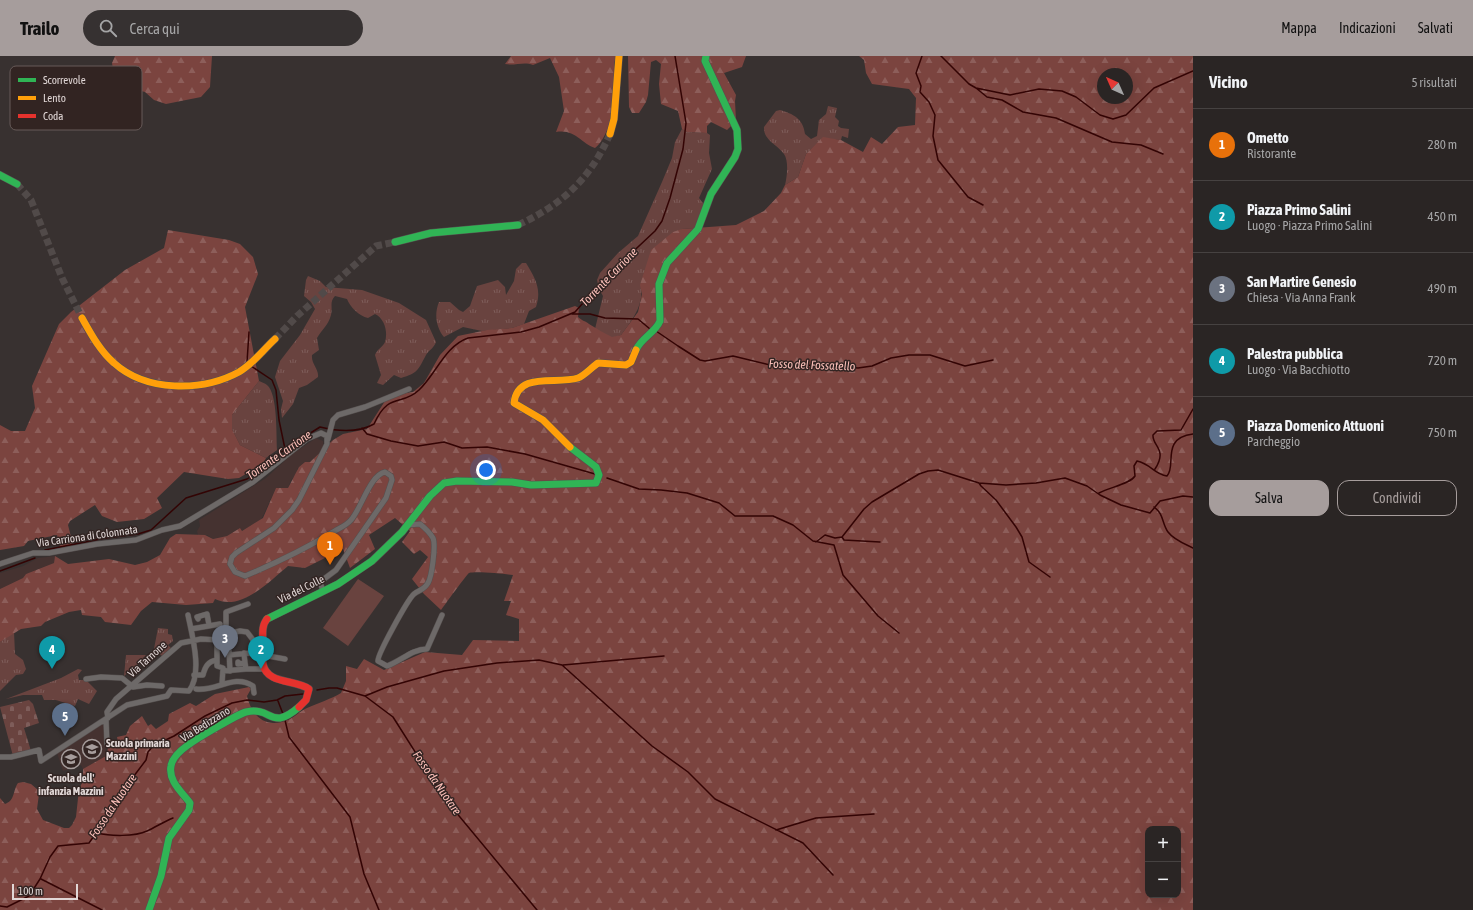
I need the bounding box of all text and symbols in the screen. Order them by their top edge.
search box [83,10,363,46]
text: Trailo [20,17,59,39]
icon: search [97,17,119,39]
text: Cerca qui [129,20,180,37]
text: Mappa [1281,20,1317,36]
text: Indicazioni [1339,20,1396,36]
text: Salvati [1418,20,1453,36]
legend [10,66,142,130]
north arrow [1097,68,1133,104]
text: Vicino [1209,72,1248,92]
text: Scorrevole [43,74,86,86]
text: 5 risultati [1411,75,1457,90]
text: Lento [43,92,66,104]
text: Coda [43,110,63,122]
text: Ometto [1247,129,1289,146]
text: 1 [1219,137,1225,152]
text: 280 m [1428,137,1457,152]
text: Ristorante [1247,146,1296,161]
text: Piazza Primo Salini [1247,201,1351,218]
text: 2 [1219,209,1225,224]
text: 450 m [1428,209,1457,224]
text: Luogo · Piazza Primo Salini [1247,218,1372,233]
water label: Torrente Carrione [577,244,641,309]
text: San Martire Genesio [1247,273,1357,290]
text: 3 [1219,281,1225,296]
text: 490 m [1428,281,1457,296]
text: Chiesa · Via Anna Frank [1247,290,1356,305]
text: Palestra pubblica [1247,345,1343,362]
text: 4 [1219,353,1225,368]
text: 720 m [1428,353,1457,368]
water label: Fosso del Fossatello [768,356,856,374]
text: Luogo · Via Bacchiotto [1247,362,1350,377]
text: Piazza Domenico Attuoni [1247,417,1384,434]
text: 5 [1219,425,1225,440]
text: 750 m [1428,425,1457,440]
water label: Torrente Carrione [244,427,315,483]
text: Parcheggio [1247,434,1300,449]
your location [476,460,496,480]
button: Salva [1209,480,1329,516]
button: Condividi [1337,480,1457,516]
street label: Via Carriona di Colonnata [36,523,138,549]
pin: 1 [317,532,343,565]
street label: Via del Colle [276,573,326,605]
pin: 3 [212,625,238,658]
pin: 4 [39,636,65,669]
pin: 2 [248,636,274,669]
street label: Via Tarnone [125,639,169,679]
pin: 5 [52,703,78,736]
street label: Via Bedizzano [178,704,232,744]
place label: Scuola primaria Mazzini [106,737,170,762]
school or university icon: Scuola primaria Mazzini [81,738,103,760]
school or university icon: Scuola dell' infanzia Mazzini [60,748,82,770]
water label: Fosso da Nuotare [410,748,465,818]
water label: Fosso da Nuotare [86,771,140,841]
place label: Scuola dell' infanzia Mazzini [38,772,104,797]
map controls [1145,826,1181,898]
button: + [1145,826,1181,862]
button: − [1145,862,1181,898]
scale bar [12,882,78,901]
text: 100 m [18,885,43,897]

